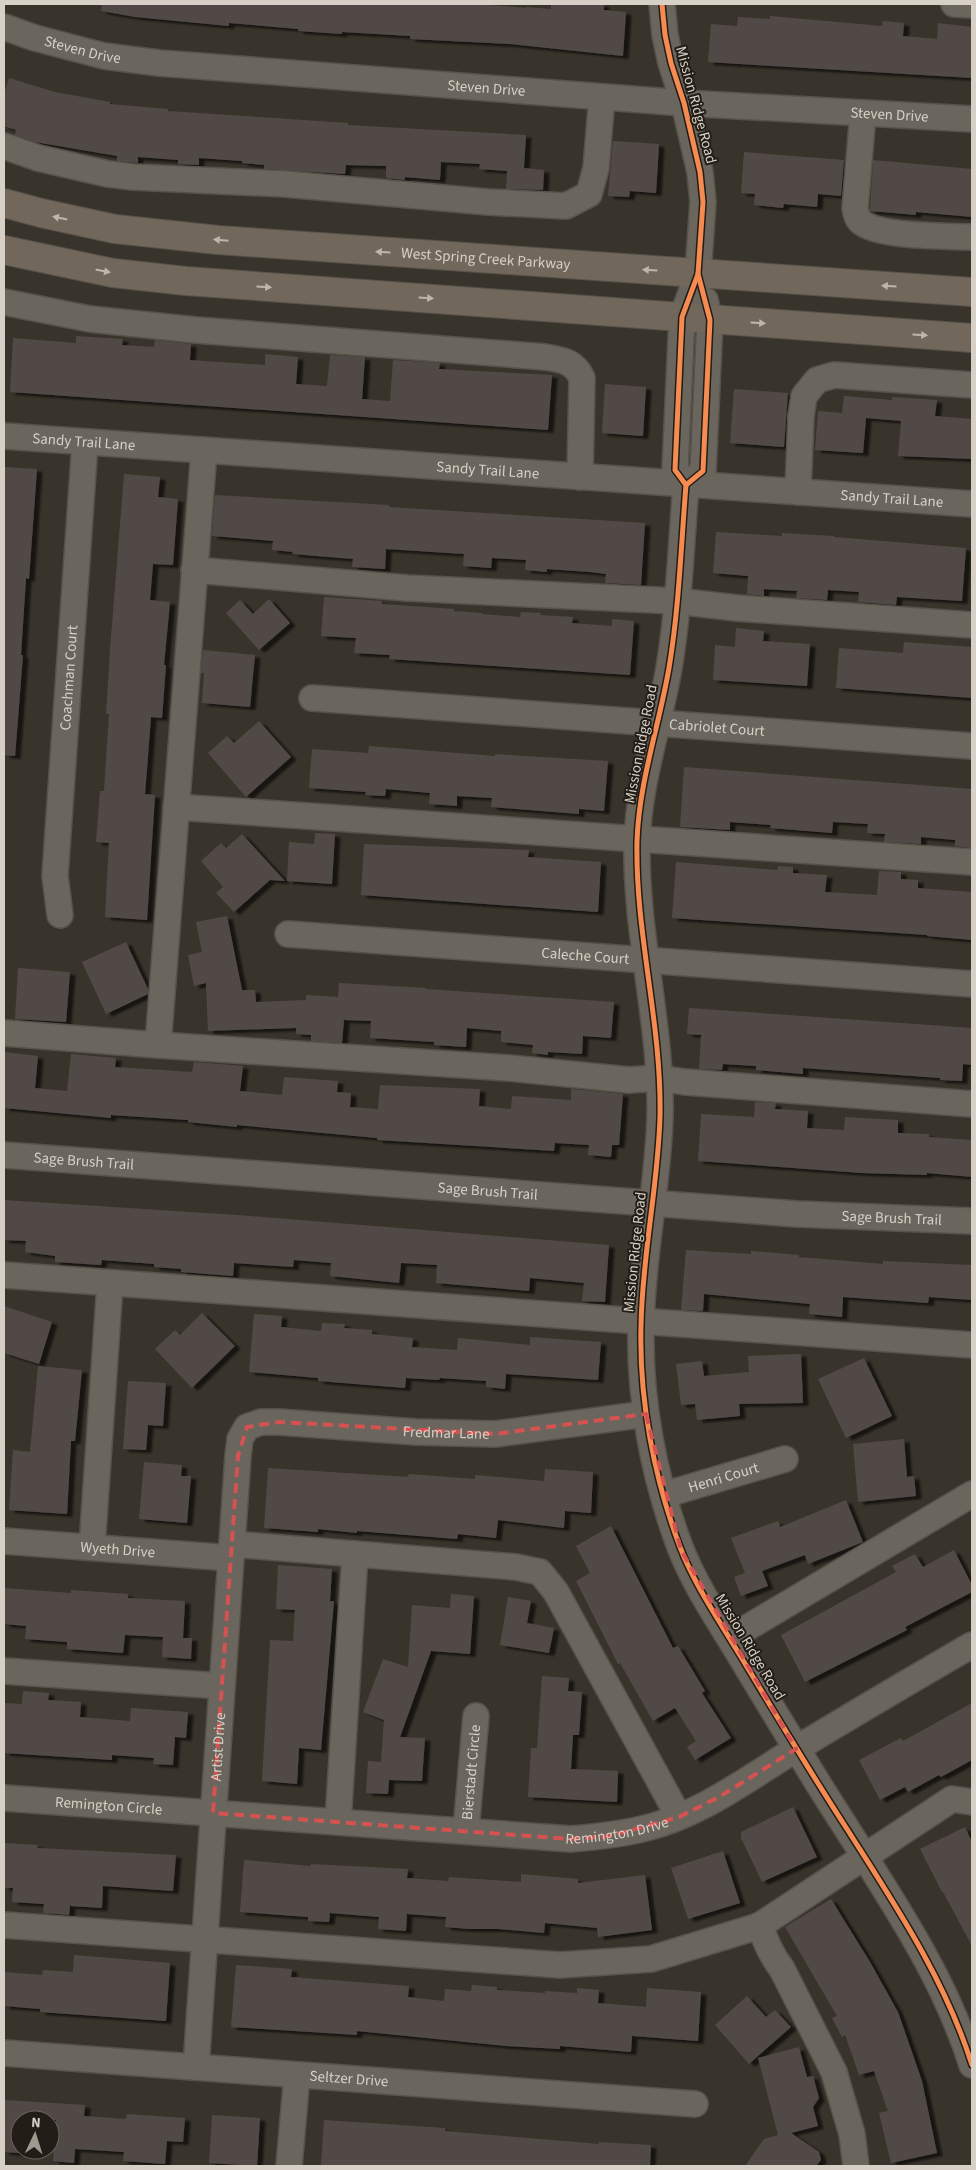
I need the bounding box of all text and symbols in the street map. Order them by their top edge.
street label: Steven Drive [42,30,122,69]
street label: Mission Ridge Road [670,44,722,166]
street label: Steven Drive [447,75,526,101]
street label: Steven Drive [850,102,929,127]
one-way arrow [52,213,68,221]
one-way arrow [212,236,228,244]
street label: West Spring Creek Parkway [400,242,571,275]
one-way arrow [375,247,391,255]
one-way arrow [641,266,657,274]
one-way arrow [95,268,111,276]
one-way arrow [880,282,896,290]
one-way arrow [257,283,273,291]
one-way arrow [419,295,435,303]
one-way arrow [750,320,766,328]
one-way arrow [913,331,929,339]
street label: Sandy Trail Lane [32,428,136,456]
street label: Sandy Trail Lane [436,456,540,484]
street label: Sandy Trail Lane [840,484,944,512]
street label: Coachman Court [55,624,83,731]
street label: Mission Ridge Road [619,683,663,805]
street label: Cabriolet Court [668,713,766,741]
street label: Caleche Court [541,942,630,969]
street label: Sage Brush Trail [33,1147,135,1175]
street label: Sage Brush Trail [437,1177,539,1205]
street label: Mission Ridge Road [618,1191,652,1313]
street label: Sage Brush Trail [841,1205,942,1230]
street label: Fredmar Lane [402,1421,490,1444]
street label: Henri Court [686,1457,761,1498]
street label: Wyeth Drive [80,1536,156,1563]
street label: Mission Ridge Road [710,1590,790,1704]
street label: Artist Drive [205,1712,231,1782]
street label: Bierstadt Circle [456,1724,486,1821]
street label: Remington Circle [54,1791,163,1820]
street label: Remington Drive [564,1811,671,1850]
street label: Seltzer Drive [309,2065,389,2092]
north arrow [10,2110,60,2160]
text: N [30,2113,41,2133]

